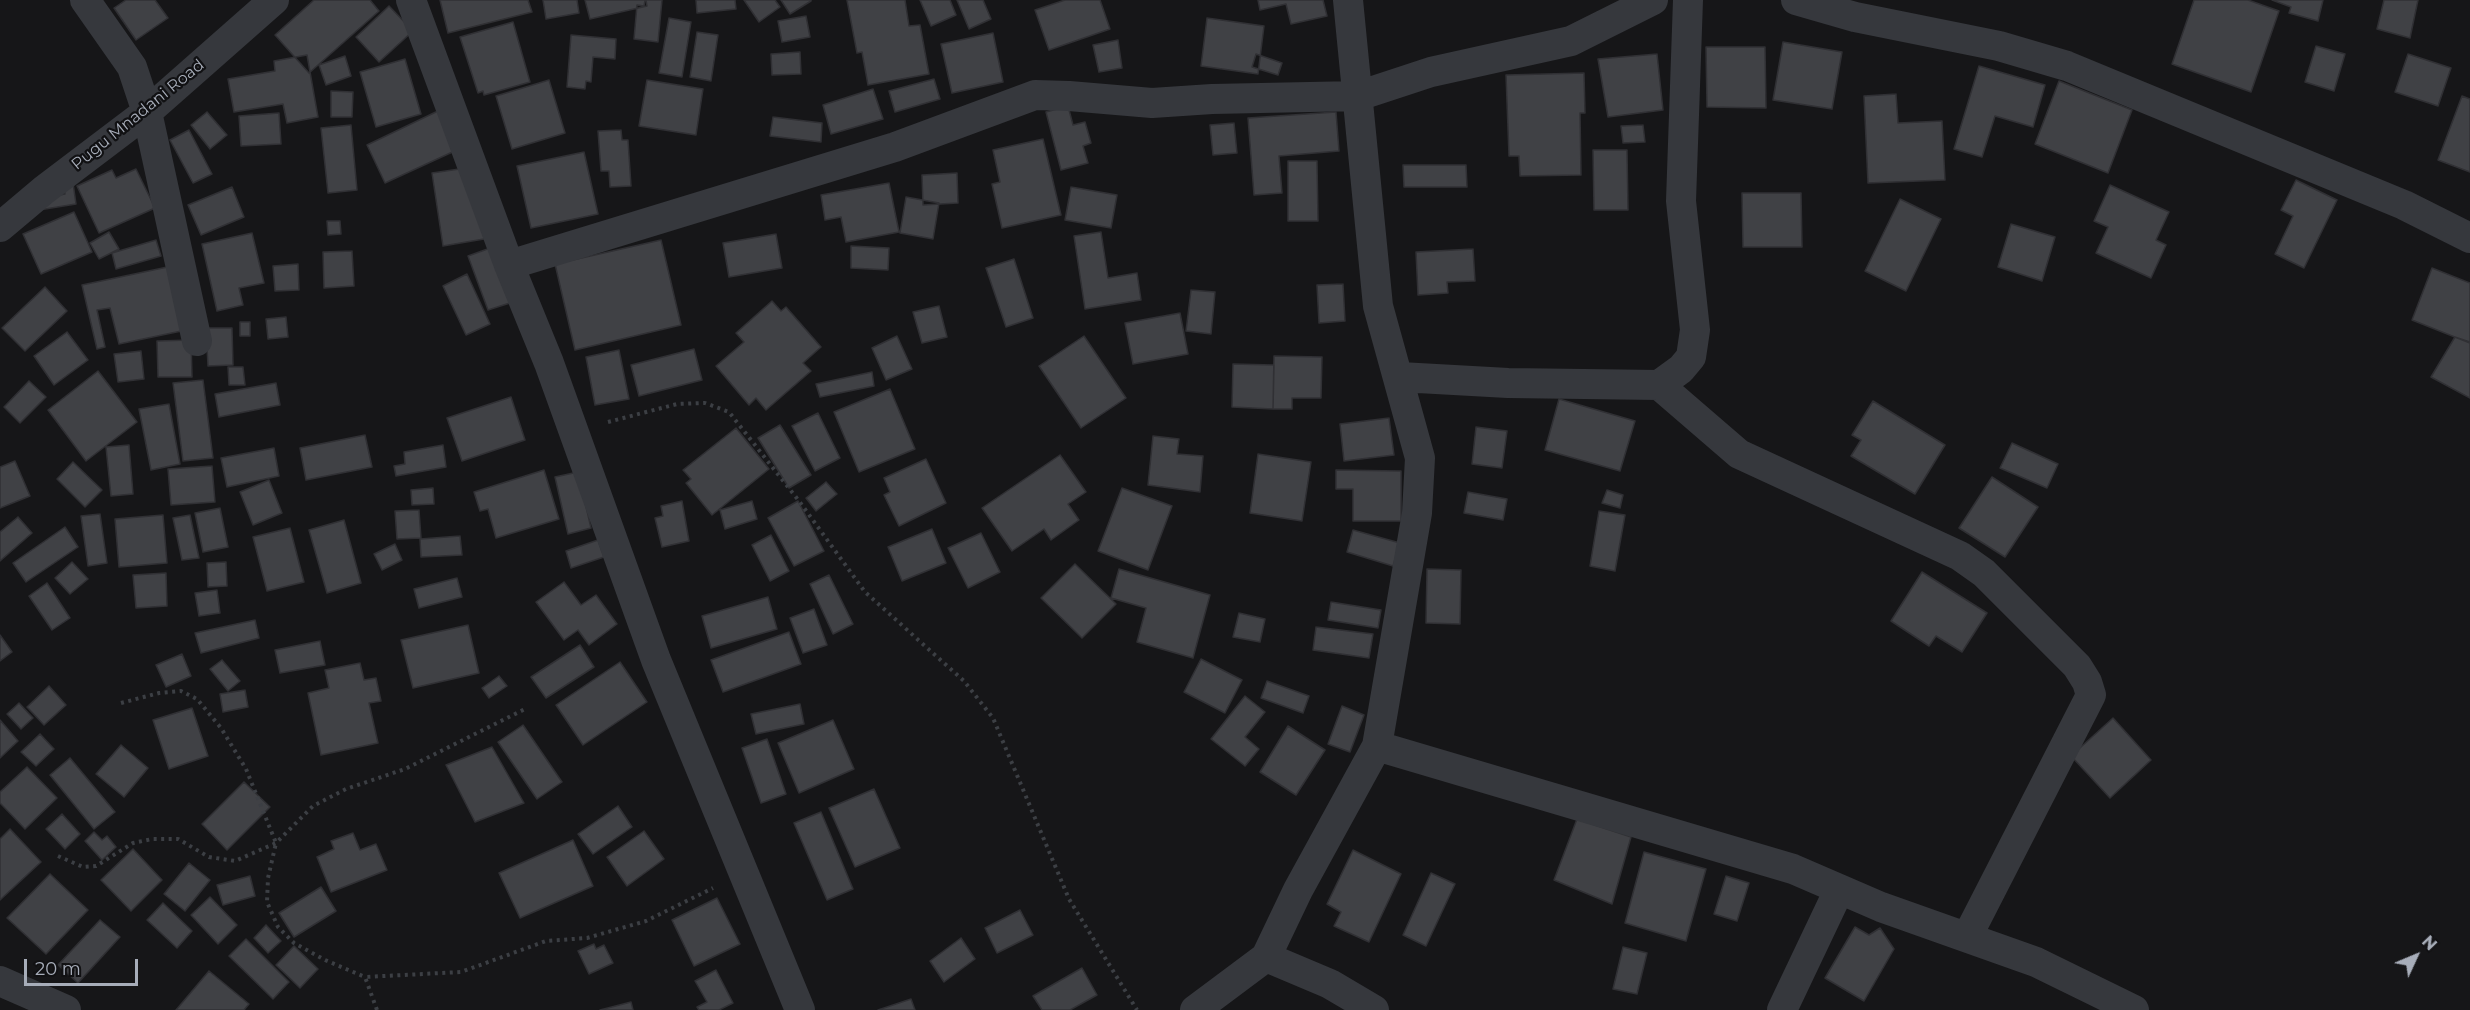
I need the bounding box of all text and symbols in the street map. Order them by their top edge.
street label: Pugu Mnadani Road [68,56,208,174]
north arrow [2386,926,2446,986]
text: N [2418,932,2441,954]
scale bar [27,947,141,985]
text: 20 m [35,958,81,980]

